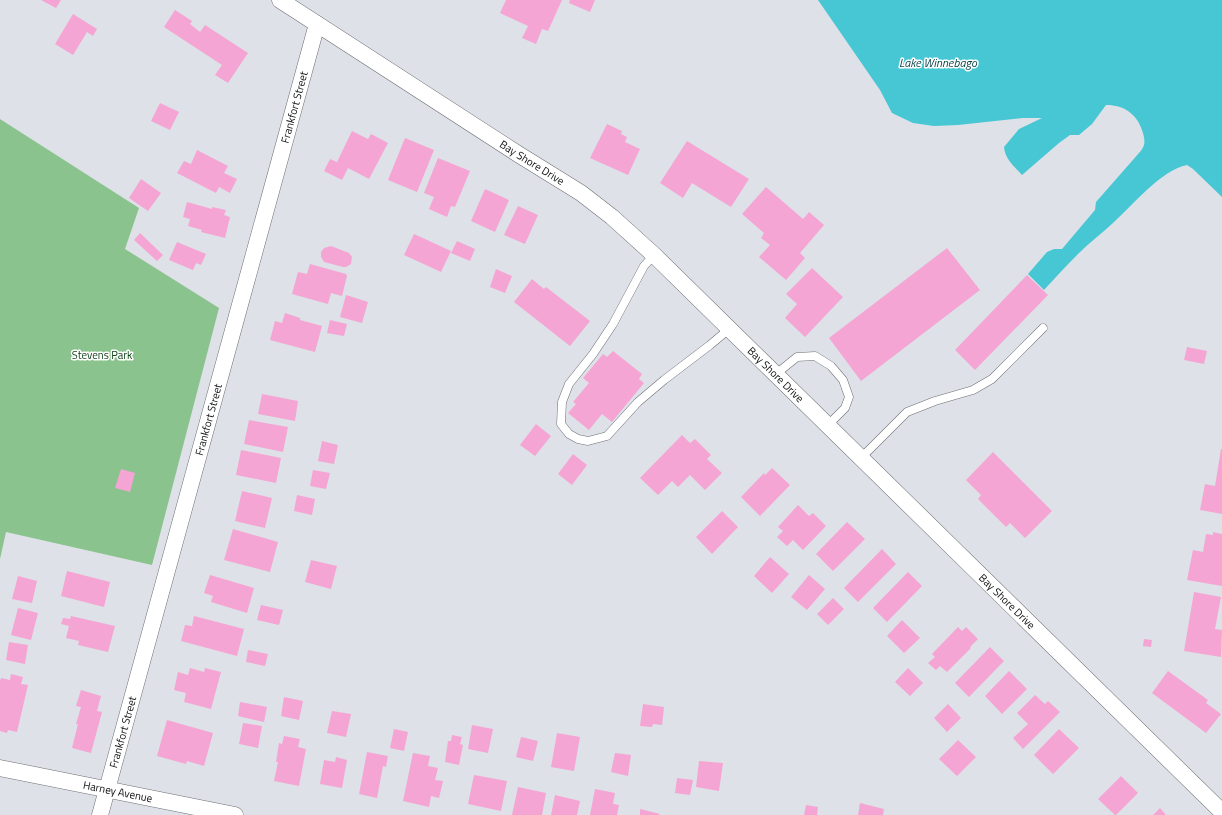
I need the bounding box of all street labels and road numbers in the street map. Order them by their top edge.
street label: Frankfort Street [277,69,312,145]
street label: Bay Shore Drive [497,136,568,189]
street label: Bay Shore Drive [744,343,808,406]
street label: Frankfort Street [191,382,226,457]
street label: Bay Shore Drive [975,570,1039,633]
street label: Frankfort Street [105,694,140,770]
street label: Harney Avenue [82,777,154,806]

